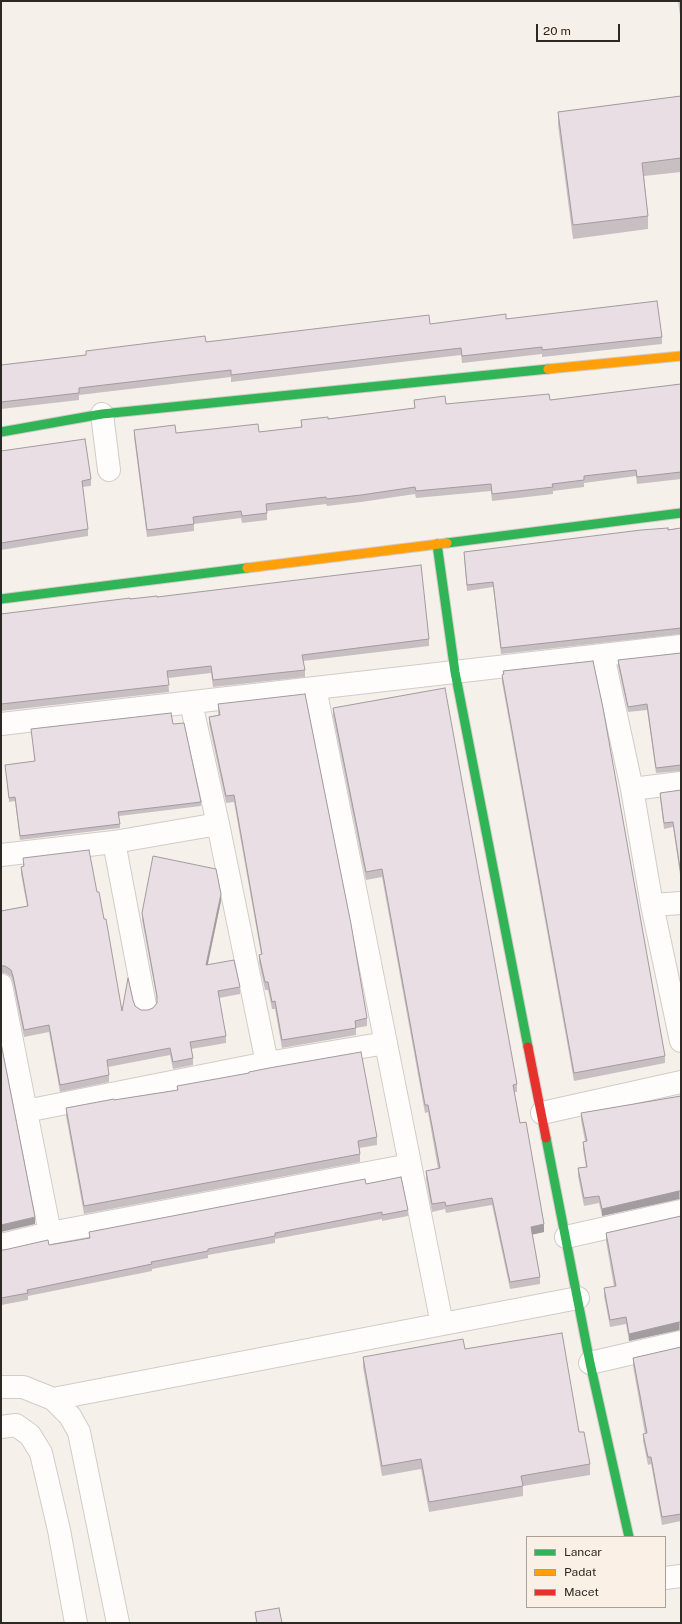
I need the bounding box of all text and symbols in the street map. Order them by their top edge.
scale bar [538,16,622,42]
text: 20 m [543,24,571,38]
legend [526,1536,666,1608]
text: Lancar [564,1545,602,1559]
text: Padat [564,1565,596,1579]
text: Macet [564,1585,599,1599]

